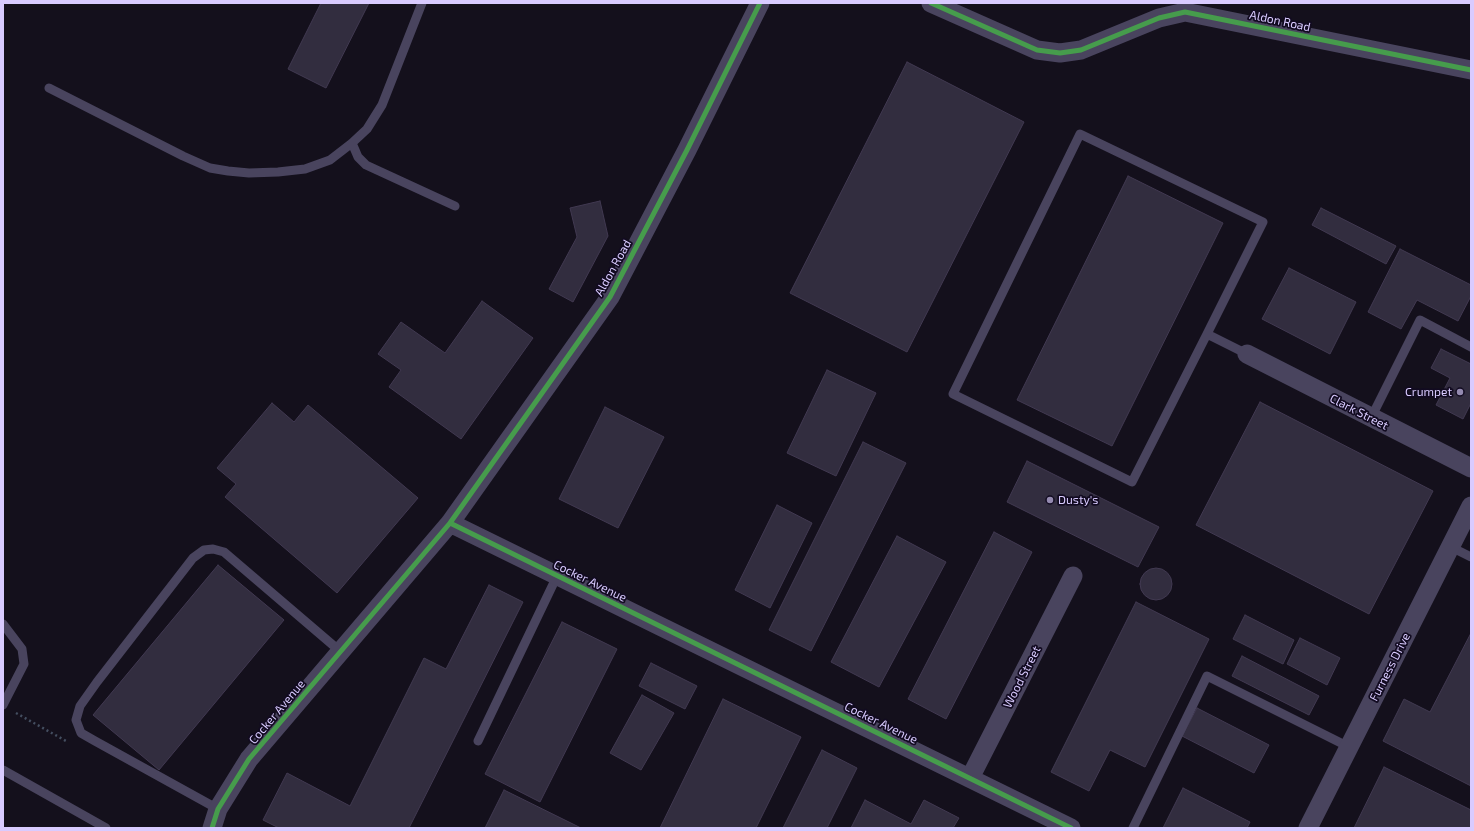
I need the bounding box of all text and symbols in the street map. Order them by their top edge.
street label: Aldon Road [1248,8,1312,34]
street label: Aldon Road [592,237,634,299]
place label: Crumpet [1405,385,1452,399]
marker: Crumpet [1455,387,1465,397]
street label: Clark Street [1327,391,1391,433]
place label: Dusty's [1058,493,1098,507]
marker: Dusty's [1045,495,1055,505]
street label: Cocker Avenue [551,557,629,605]
street label: Furness Drive [1367,630,1413,704]
street label: Wood Street [1000,644,1044,710]
street label: Cocker Avenue [246,677,308,747]
street label: Cocker Avenue [842,699,920,747]

